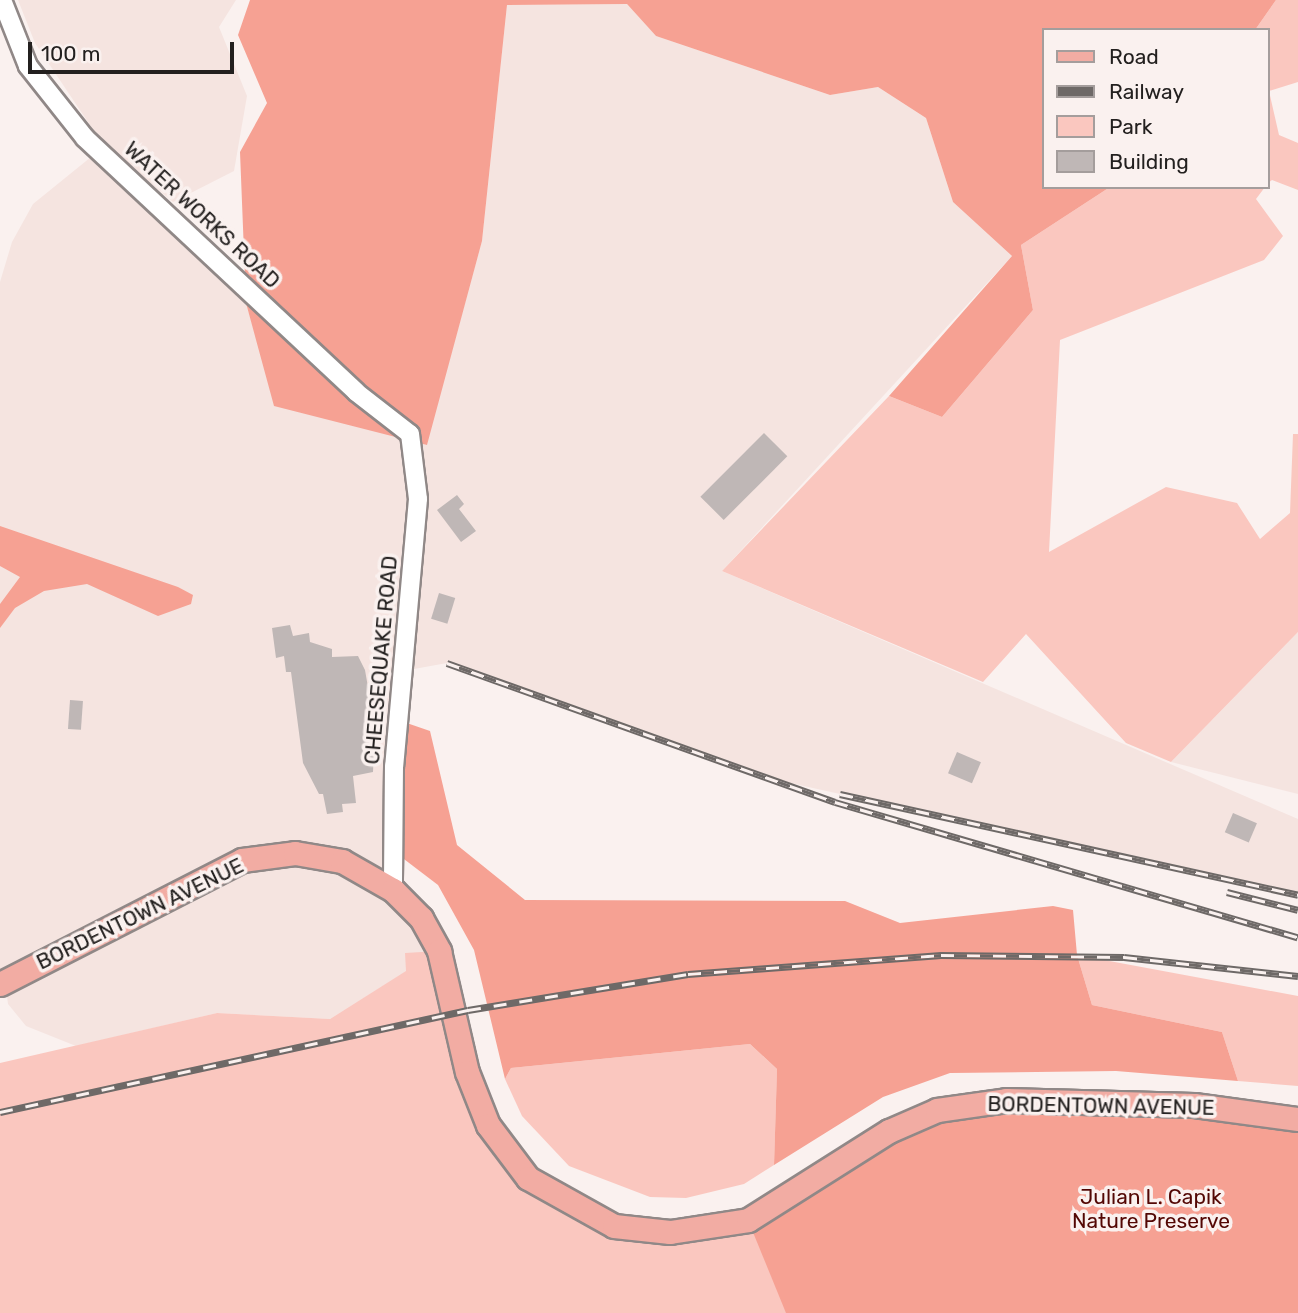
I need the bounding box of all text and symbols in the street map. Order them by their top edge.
scale bar [32,28,238,72]
legend [1042,28,1270,189]
text: 100 m [41,41,100,66]
text: Road [1109,44,1159,69]
text: Railway [1109,79,1184,104]
text: Park [1109,114,1153,139]
street label: WATER WORKS ROAD [119,136,285,294]
text: Building [1109,149,1189,174]
street label: CHEESEQUAKE ROAD [359,555,403,765]
street label: BORDENTOWN AVENUE [32,853,248,975]
street label: BORDENTOWN AVENUE [987,1091,1215,1121]
park label: Julian L. Capik Nature Preserve [1072,1184,1230,1234]

